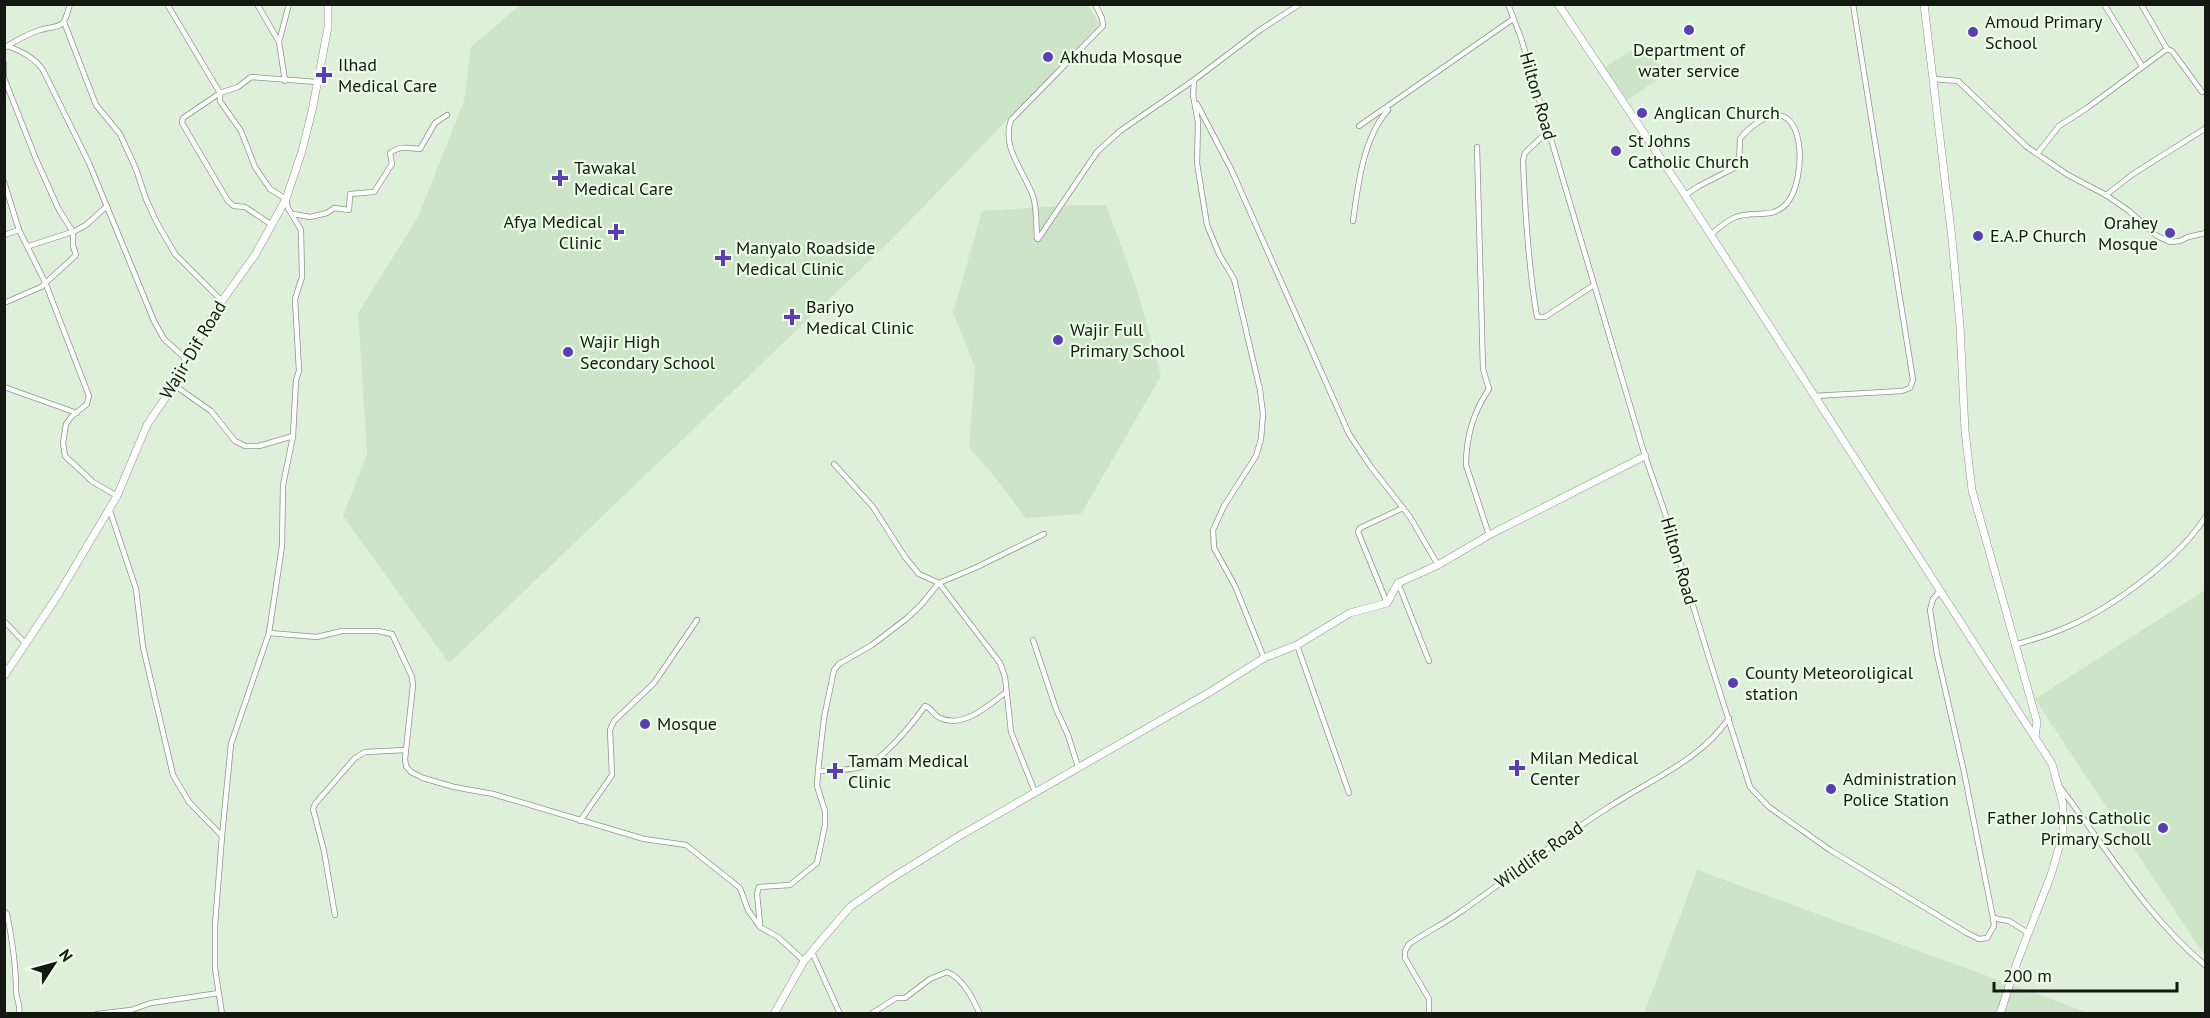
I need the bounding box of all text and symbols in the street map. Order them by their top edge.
place label: Amoud Primary School [1985,10,2103,54]
marker: Department of water service [1682,23,1696,37]
marker: Amoud Primary School [1966,25,1980,39]
place label: Department of water service [1633,38,1746,82]
place label: Akhuda Mosque [1060,45,1182,68]
street label: Hilton Road [1515,49,1562,143]
marker: Akhuda Mosque [1041,50,1055,64]
place label: Ilhad Medical Care [338,53,437,97]
marker: Ilhad Medical Care [315,66,333,84]
place label: Anglican Church [1654,101,1780,124]
marker: Anglican Church [1635,106,1649,120]
place label: St Johns Catholic Church [1628,129,1749,173]
marker: St Johns Catholic Church [1609,144,1623,158]
place label: Tawakal Medical Care [574,156,673,200]
marker: Tawakal Medical Care [551,169,569,187]
place label: Afya Medical Clinic [503,210,603,254]
place label: Orahey Mosque [2098,211,2159,255]
marker: Afya Medical Clinic [607,223,625,241]
place label: E.A.P Church [1990,224,2086,247]
marker: Orahey Mosque [2163,226,2177,240]
marker: E.A.P Church [1971,229,1985,243]
place label: Manyalo Roadside Medical Clinic [736,236,875,280]
marker: Manyalo Roadside Medical Clinic [714,249,732,267]
place label: Bariyo Medical Clinic [806,295,914,339]
street label: Wajir-Dif Road [154,296,231,403]
marker: Bariyo Medical Clinic [783,308,801,326]
place label: Wajir Full Primary School [1070,318,1185,362]
place label: Wajir High Secondary School [580,330,716,374]
marker: Wajir Full Primary School [1051,333,1065,347]
marker: Wajir High Secondary School [561,345,575,359]
street label: Hilton Road [1656,514,1703,608]
place label: County Meteoroligical station [1745,661,1914,705]
marker: County Meteoroligical station [1726,676,1740,690]
place label: Mosque [657,712,717,735]
marker: Mosque [638,717,652,731]
place label: Milan Medical Center [1530,746,1639,790]
place label: Tamam Medical Clinic [848,749,969,793]
marker: Milan Medical Center [1508,759,1526,777]
marker: Tamam Medical Clinic [826,762,844,780]
place label: Administration Police Station [1843,767,1956,811]
marker: Administration Police Station [1824,782,1838,796]
place label: Father Johns Catholic Primary Scholl [1987,806,2152,850]
street label: Wildlife Road [1490,816,1587,893]
marker: Father Johns Catholic Primary Scholl [2156,821,2170,835]
north arrow [24,934,84,994]
text: N [55,945,77,965]
scale bar [1994,955,2177,993]
text: 200 m [2003,964,2052,987]

